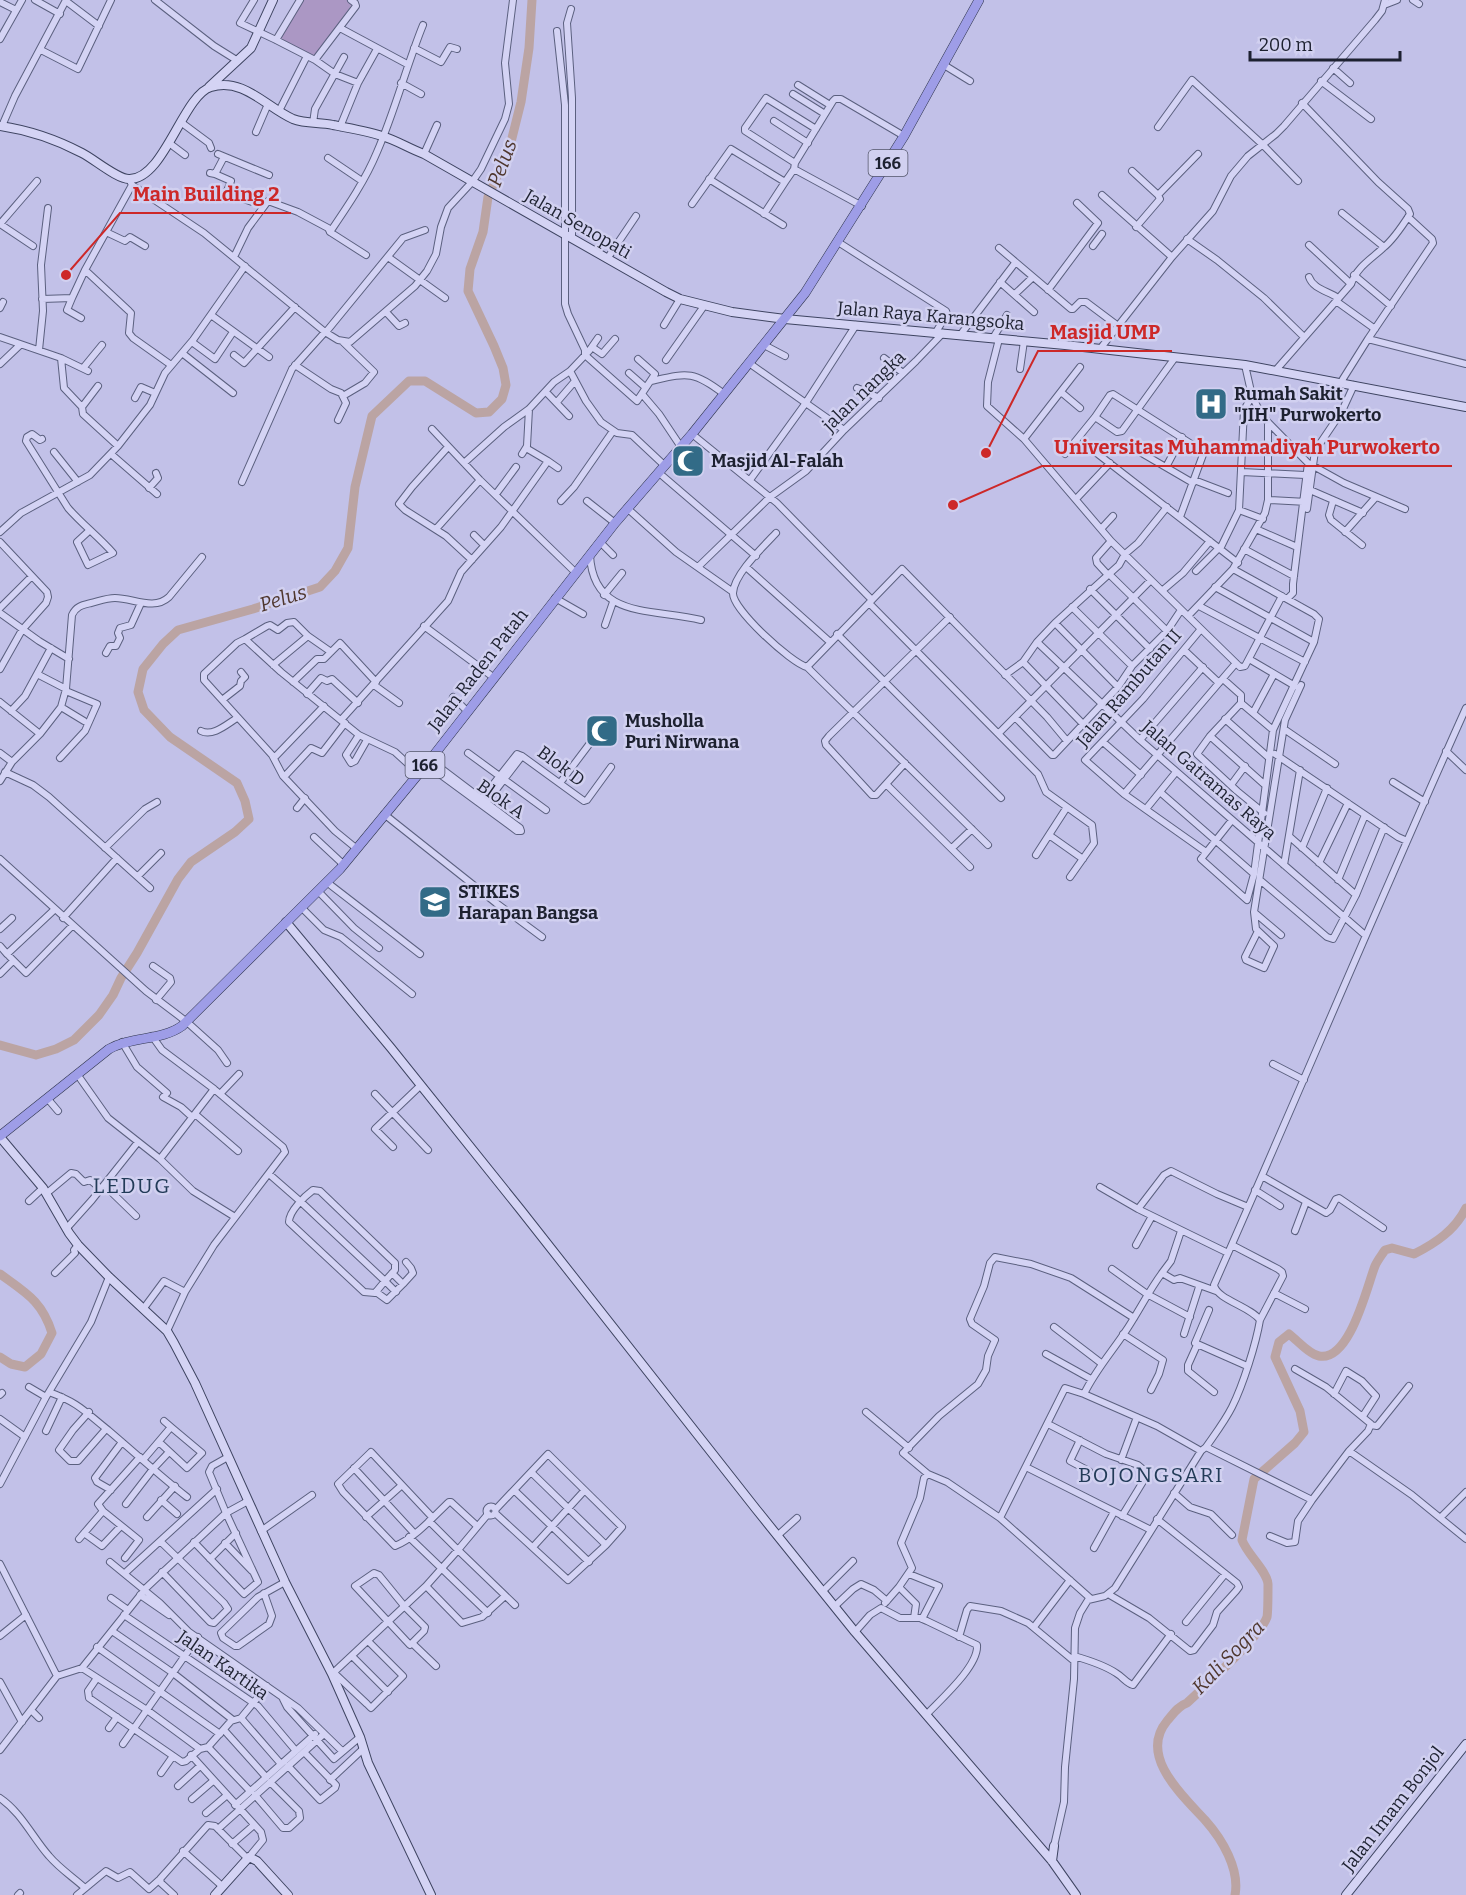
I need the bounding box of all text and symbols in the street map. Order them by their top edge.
scale bar [1250,24,1400,62]
text: 200 m [1259,34,1313,56]
water label: Pelus [482,136,522,190]
road number: 166 [868,150,908,176]
callout: Main Building 2 [120,175,291,213]
text: Main Building 2 [133,182,279,206]
street label: Jalan Senopati [520,184,635,263]
street label: Jalan Raya Karangsoka [836,297,1025,335]
callout: Masjid UMP [1038,313,1172,351]
text: Masjid UMP [1050,320,1160,344]
street label: jalan nangka [817,346,910,437]
place label: Rumah Sakit "JIH" Purwokerto [1234,383,1381,426]
hospital icon: Rumah Sakit "JIH" Purwokerto [1193,386,1229,422]
callout: Universitas Muhammadiyah Purwokerto [1042,428,1452,466]
text: Universitas Muhammadiyah Purwokerto [1054,435,1440,459]
mosque icon: Masjid Al-Falah [670,443,706,479]
place label: Masjid Al-Falah [711,450,844,472]
water label: Pelus [256,579,310,617]
street label: Jalan Raden Patah [423,604,533,737]
street label: Jalan Rambutan II [1071,624,1186,752]
place label: Musholla Puri Nirwana [625,710,739,753]
mosque icon: Musholla Puri Nirwana [584,713,620,749]
street label: Jalan Gatramas Raya [1137,715,1281,844]
street label: Blok D [533,741,589,791]
road number: 166 [406,752,444,778]
street label: Blok A [473,775,529,823]
place label: STIKES Harapan Bangsa [458,881,598,924]
school or university icon: STIKES Harapan Bangsa [417,884,453,920]
district label: LEDUG [93,1173,171,1199]
district label: BOJONGSARI [1078,1462,1224,1488]
water label: Kali Sogra [1187,1615,1269,1699]
street label: Jalan Kartika [172,1625,273,1705]
street label: Jalan Imam Bonjol [1337,1742,1449,1877]

